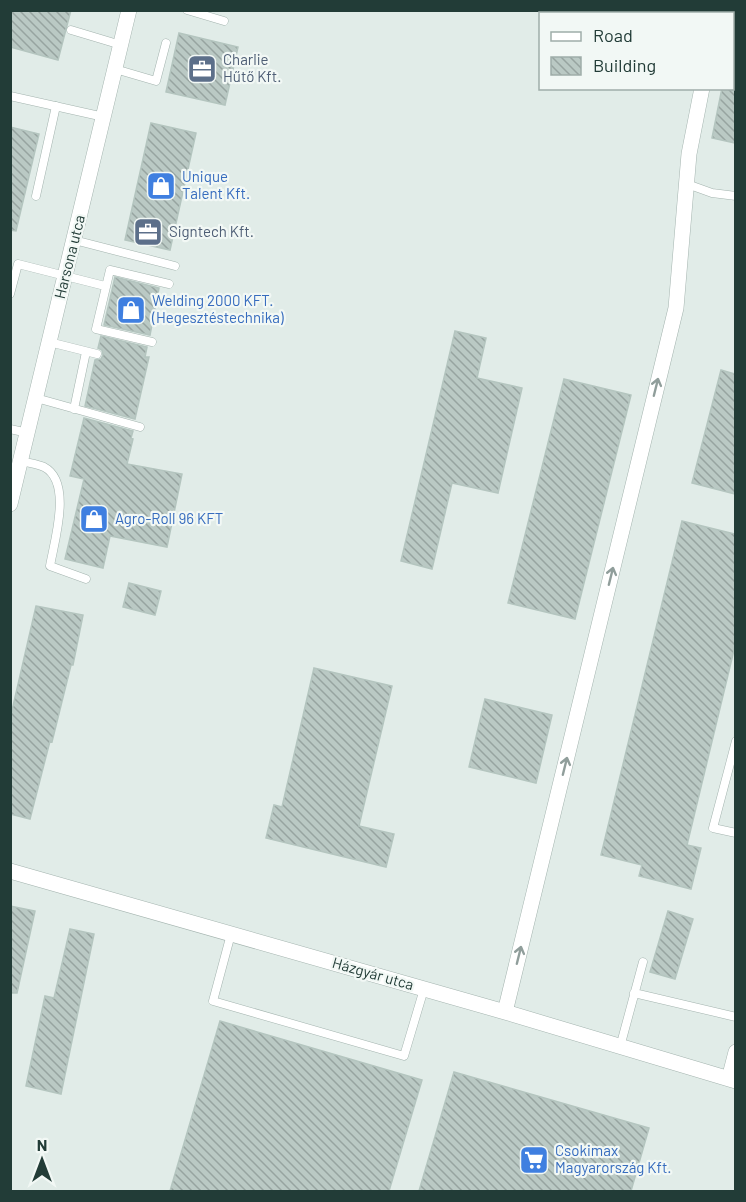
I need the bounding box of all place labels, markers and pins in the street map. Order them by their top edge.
place label: Charlie Hűtő Kft. [223,50,281,85]
office icon: Charlie Hűtő Kft. [186,53,218,85]
place label: Unique Talent Kft. [182,167,250,202]
shop icon: Unique Talent Kft. [145,170,177,202]
office icon: Signtech Kft. [132,216,164,248]
place label: Signtech Kft. [169,222,254,240]
place label: Welding 2000 KFT. (Hegesztéstechnika) [151,291,284,326]
shop icon: Welding 2000 KFT. (Hegesztéstechnika) [115,294,147,326]
shop icon: Agro-Roll 96 KFT [78,503,110,535]
place label: Agro-Roll 96 KFT [115,509,223,527]
place label: Csokimax Magyarország Kft. [555,1141,672,1176]
supermarket icon: Csokimax Magyarország Kft. [518,1144,550,1176]

